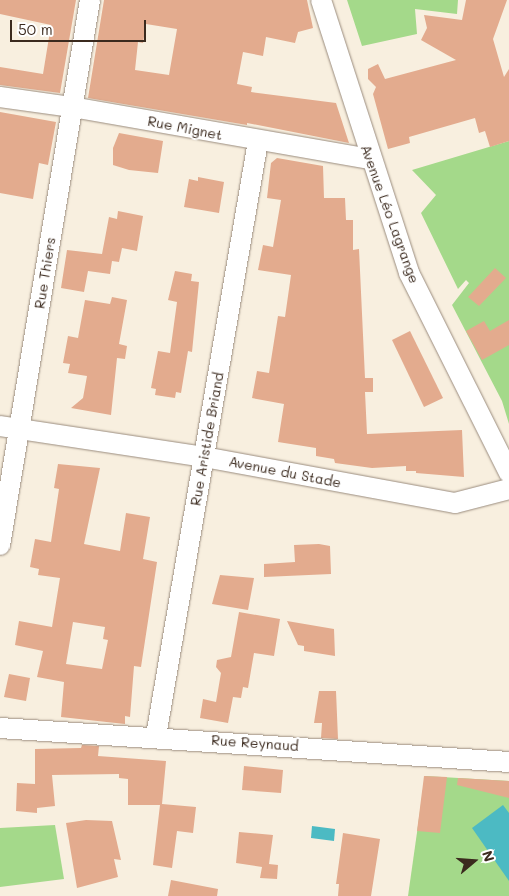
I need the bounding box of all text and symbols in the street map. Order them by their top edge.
scale bar [12,10,149,42]
text: 50 m [18,19,53,39]
street label: Rue Mignet [146,113,224,143]
street label: Avenue Léo Lagrange [357,142,423,286]
street label: Rue Thiers [31,236,59,310]
street label: Rue Aristide Briand [187,371,227,507]
street label: Avenue du Stade [227,453,343,491]
street label: Rue Reynaud [211,732,299,754]
north arrow [449,836,499,886]
text: N [478,848,499,864]

